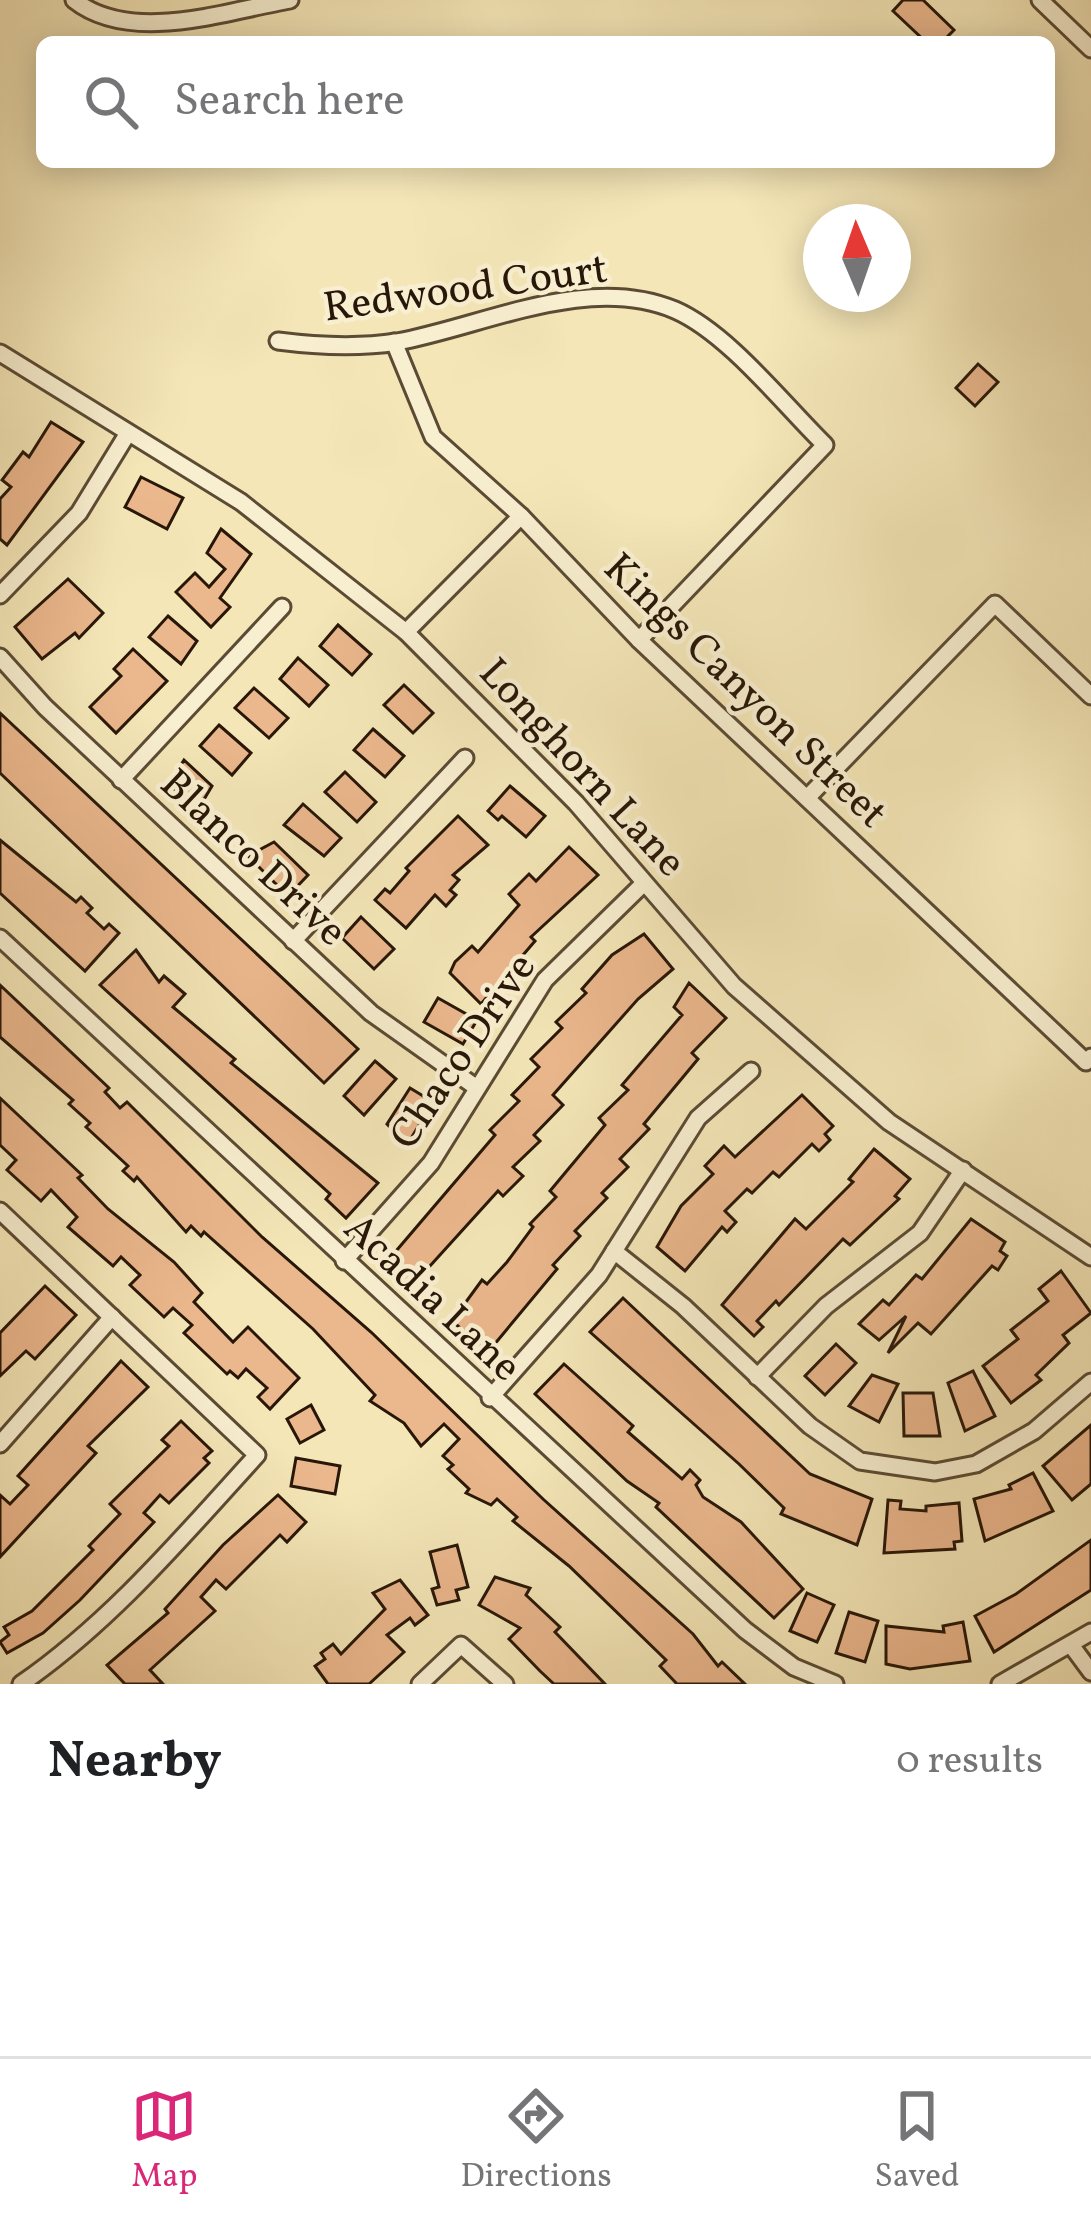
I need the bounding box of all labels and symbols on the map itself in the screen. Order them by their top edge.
north arrow [803,204,911,312]
street label: Redwood Court [320,241,611,340]
street label: Kings Canyon Street [589,541,899,843]
street label: Longhorn Lane [464,646,698,892]
street label: Blanco Drive [145,757,359,962]
street label: Chaco Drive [377,943,552,1162]
street label: Acadia Lane [329,1202,533,1397]

